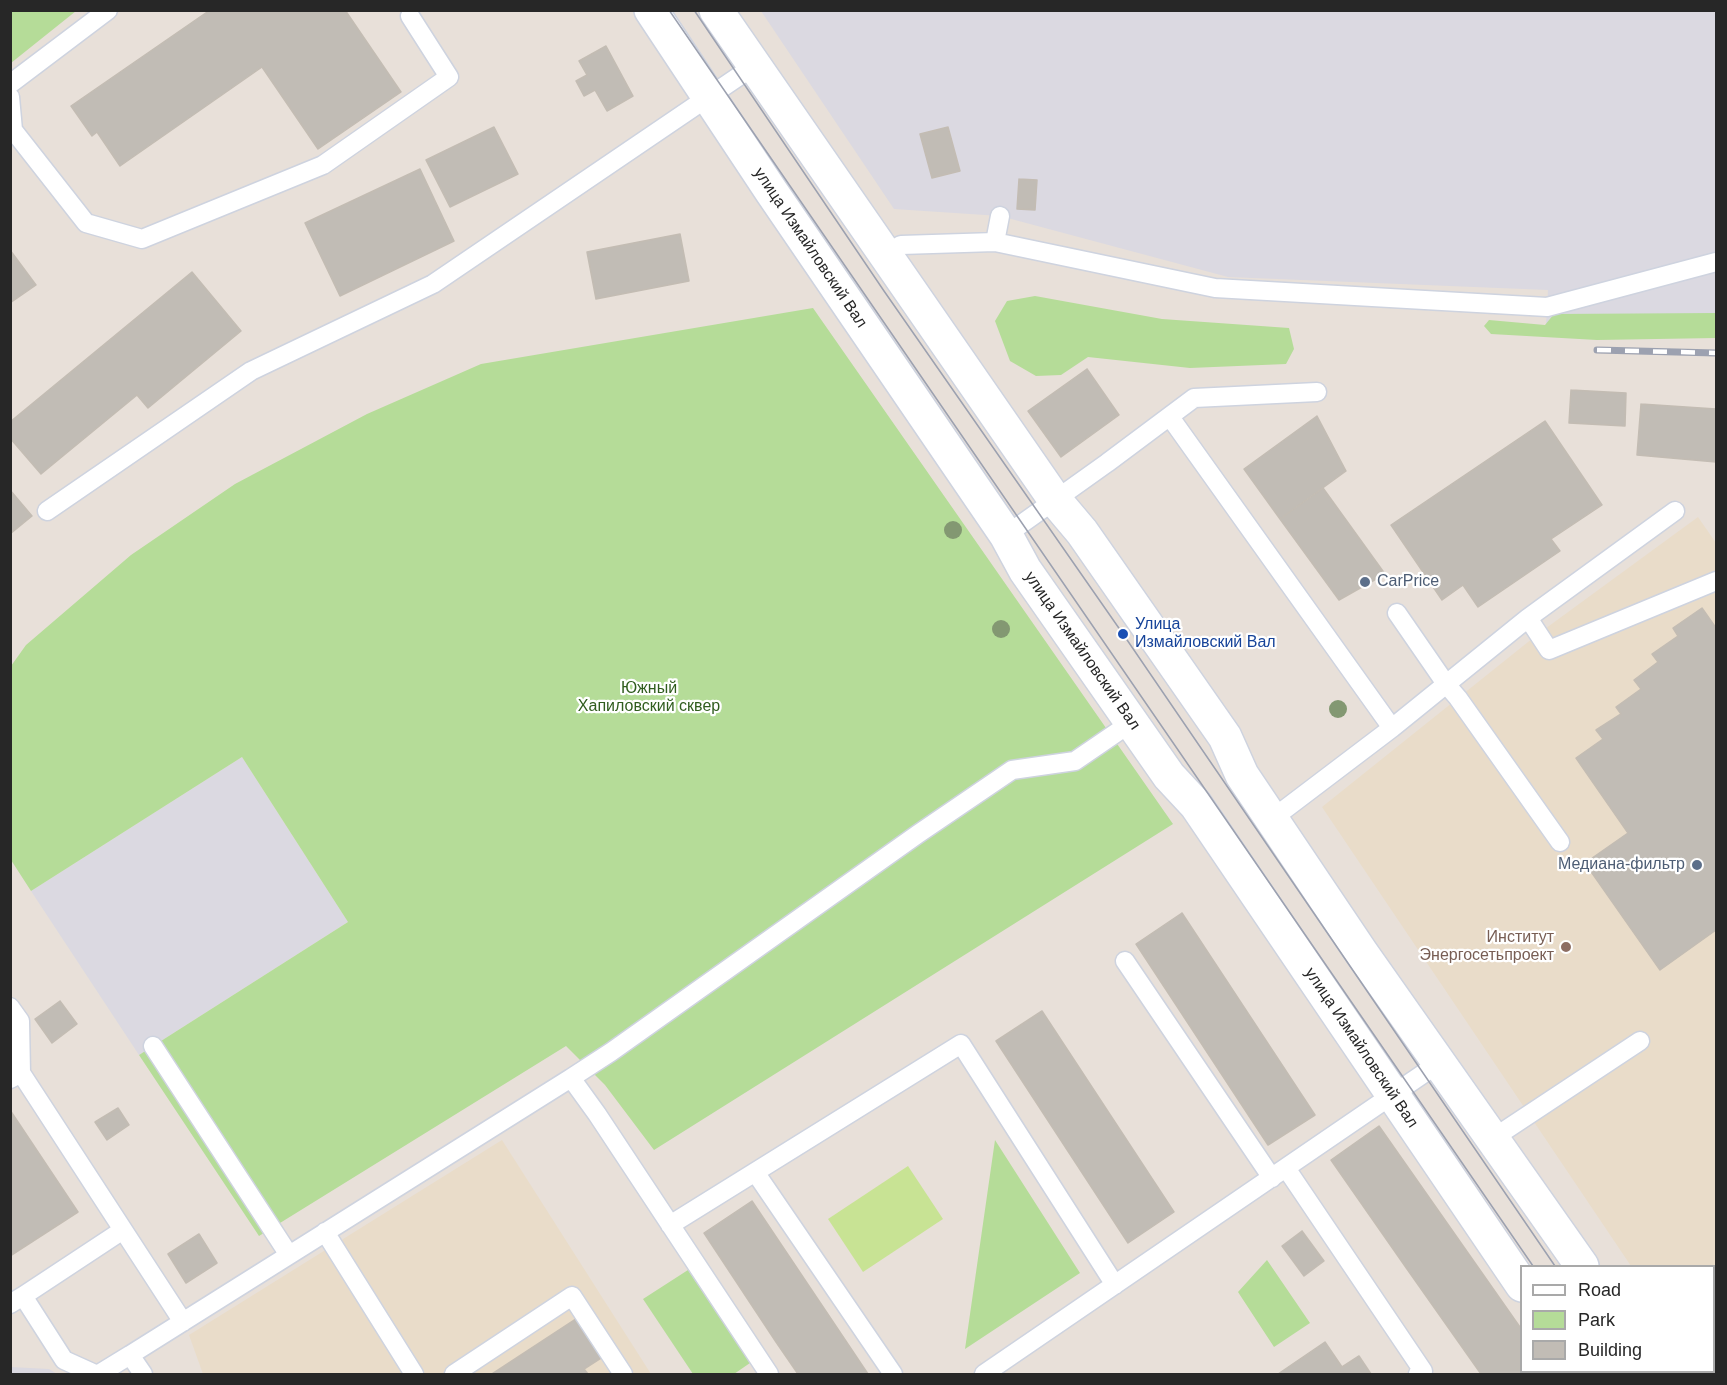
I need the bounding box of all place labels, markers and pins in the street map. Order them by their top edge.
place label: CarPrice [1377,572,1439,592]
marker: CarPrice [1358,575,1372,589]
place label: Улица Измайловский Вал [1135,615,1276,653]
marker: Улица Измайловский Вал [1116,627,1130,641]
place label: Медиана-фильтр [1558,855,1685,875]
marker: Медиана-фильтр [1690,858,1704,872]
place label: Институт Энергосетьпроект [1420,928,1554,966]
marker: Институт Энергосетьпроект [1559,940,1573,954]

